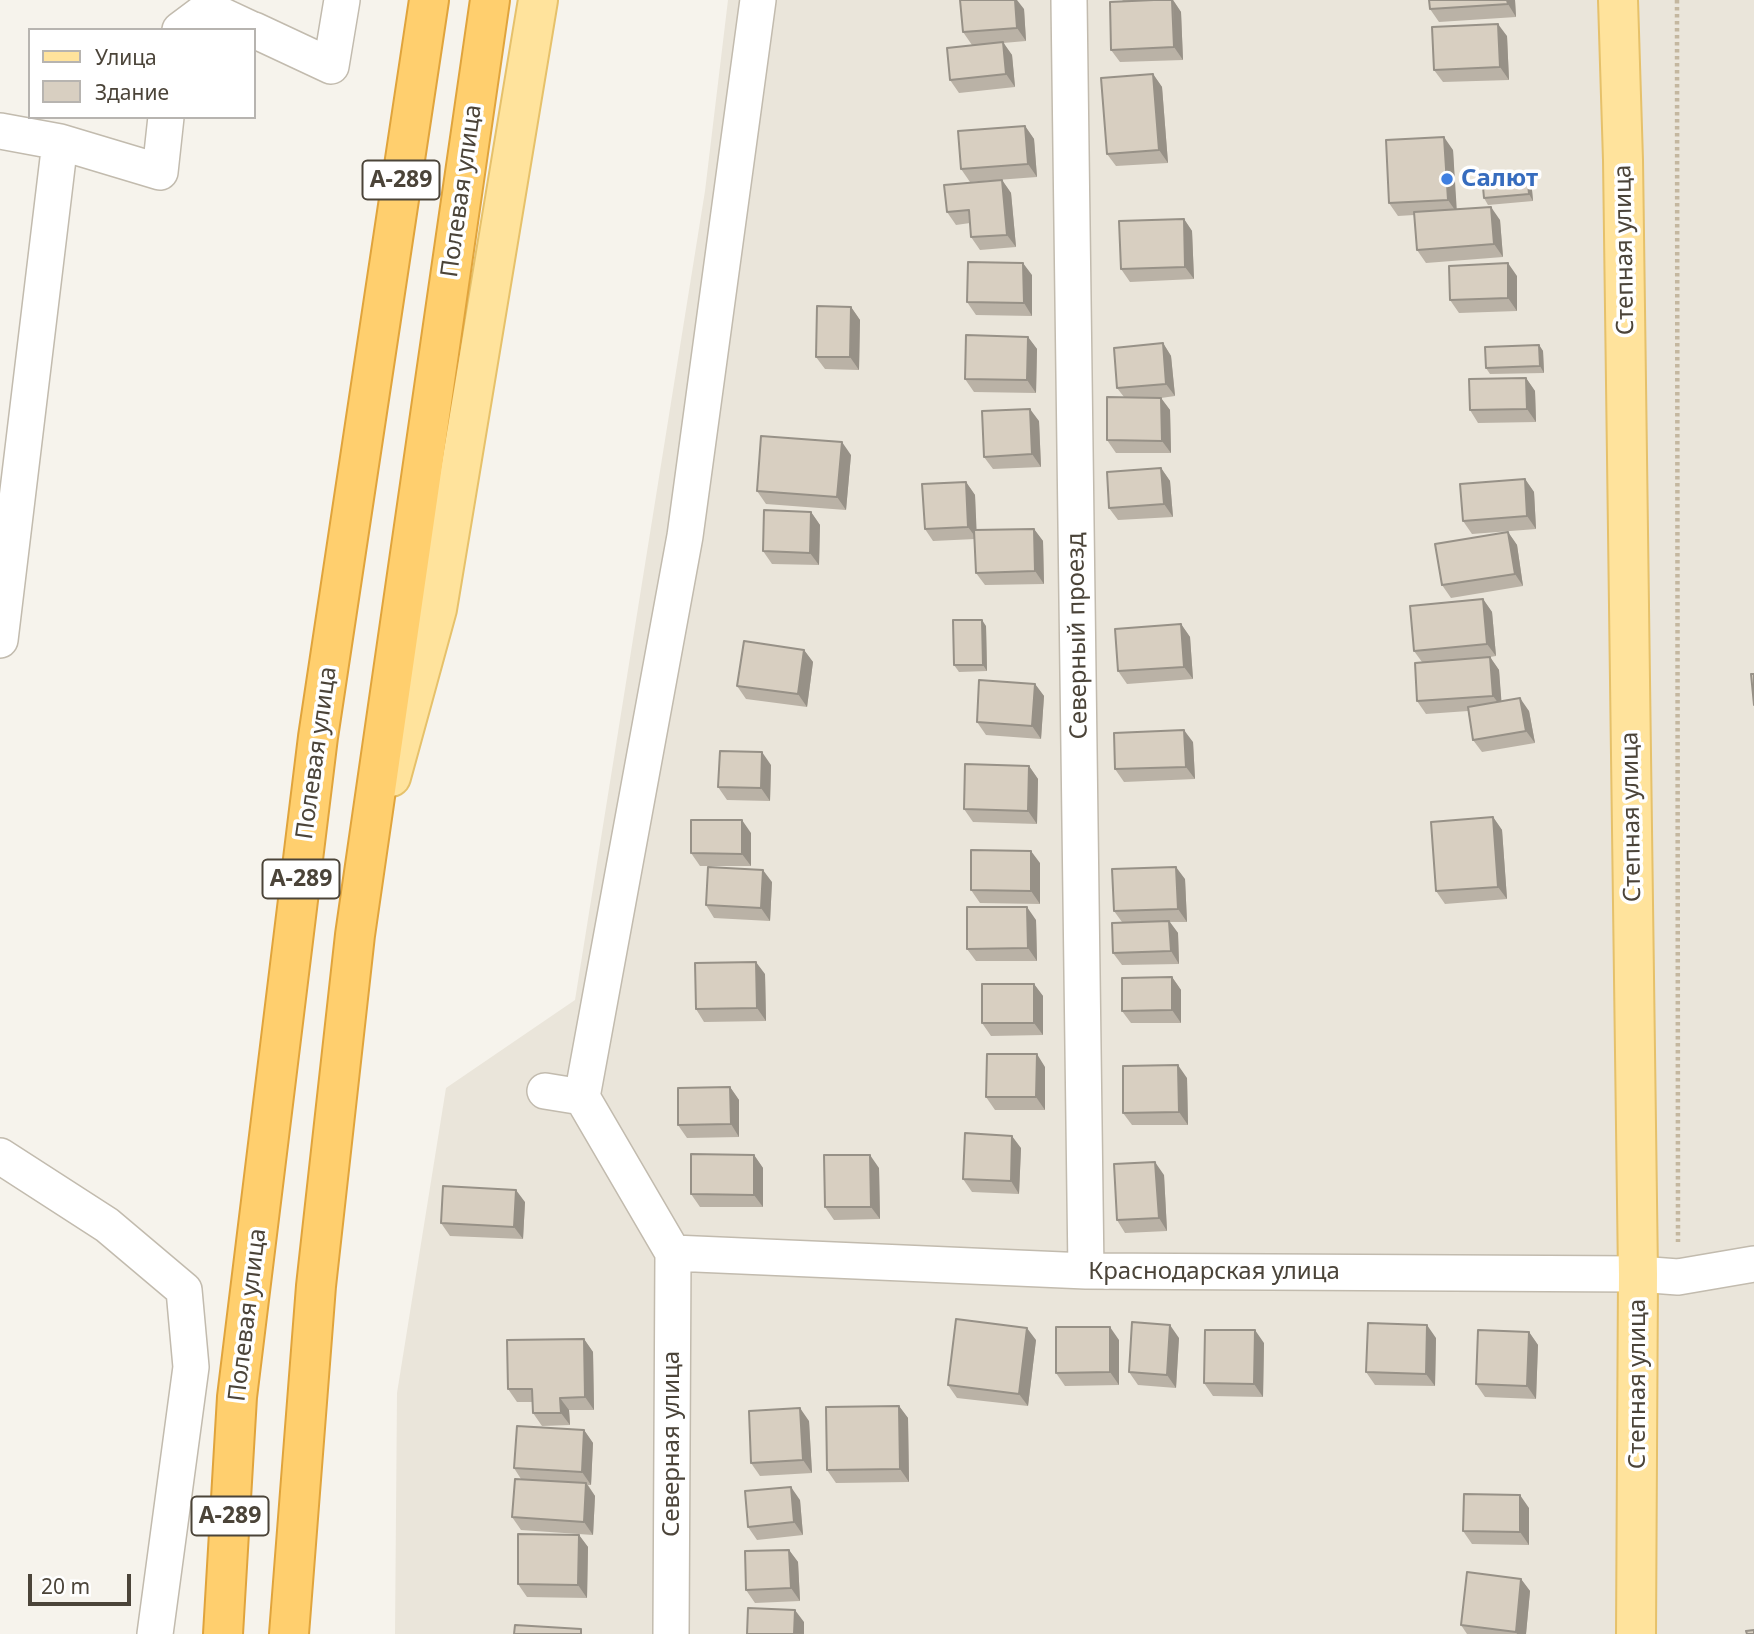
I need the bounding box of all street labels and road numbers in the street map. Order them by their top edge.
street label: Полевая улица [436,103,488,279]
road number: А-289 [362,160,440,200]
street label: Степная улица [1609,165,1641,335]
street label: Северный проезд [1062,532,1094,740]
street label: Полевая улица [291,665,343,841]
street label: Степная улица [1616,732,1648,902]
road number: А-289 [262,860,340,898]
street label: Полевая улица [223,1227,273,1403]
street label: Краснодарская улица [1088,1258,1340,1286]
street label: Степная улица [1624,1299,1652,1469]
street label: Северная улица [658,1351,686,1537]
road number: А-289 [191,1497,268,1536]

